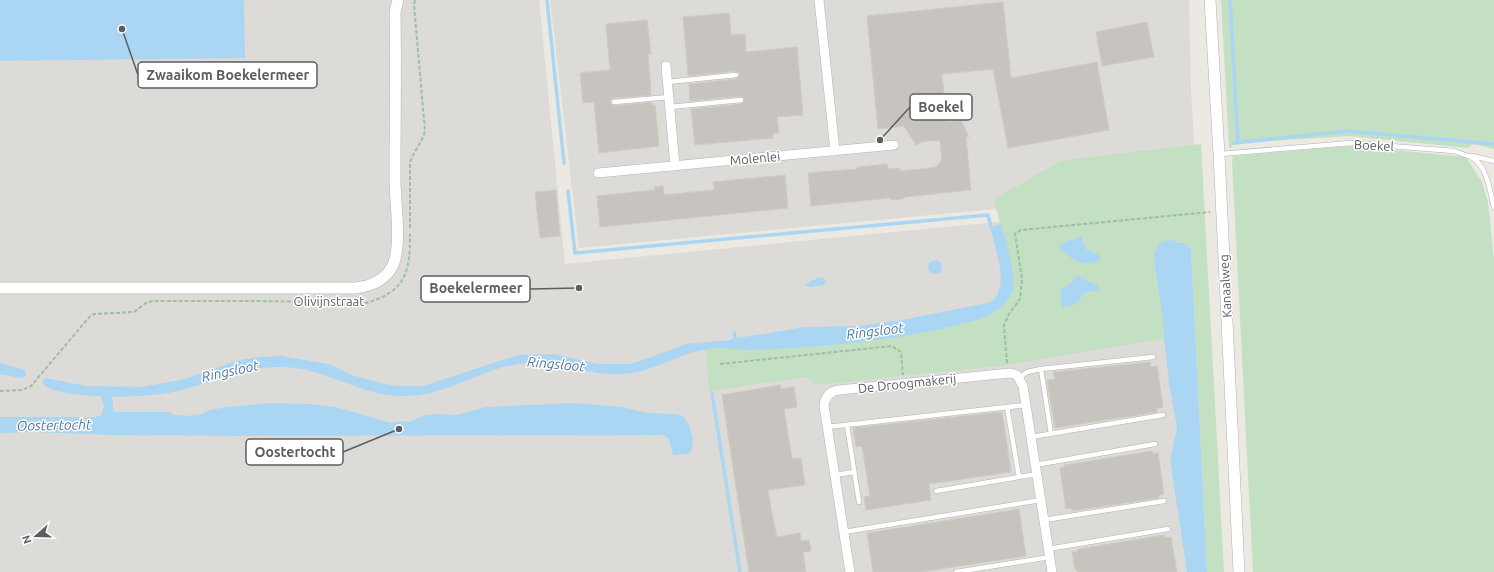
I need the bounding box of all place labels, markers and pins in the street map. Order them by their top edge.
callout: Zwaaikom Boekelermeer [138,62,317,88]
callout: Boekel [910,94,972,120]
callout: Boekelermeer [421,276,530,302]
callout: Oostertocht [246,439,343,465]

